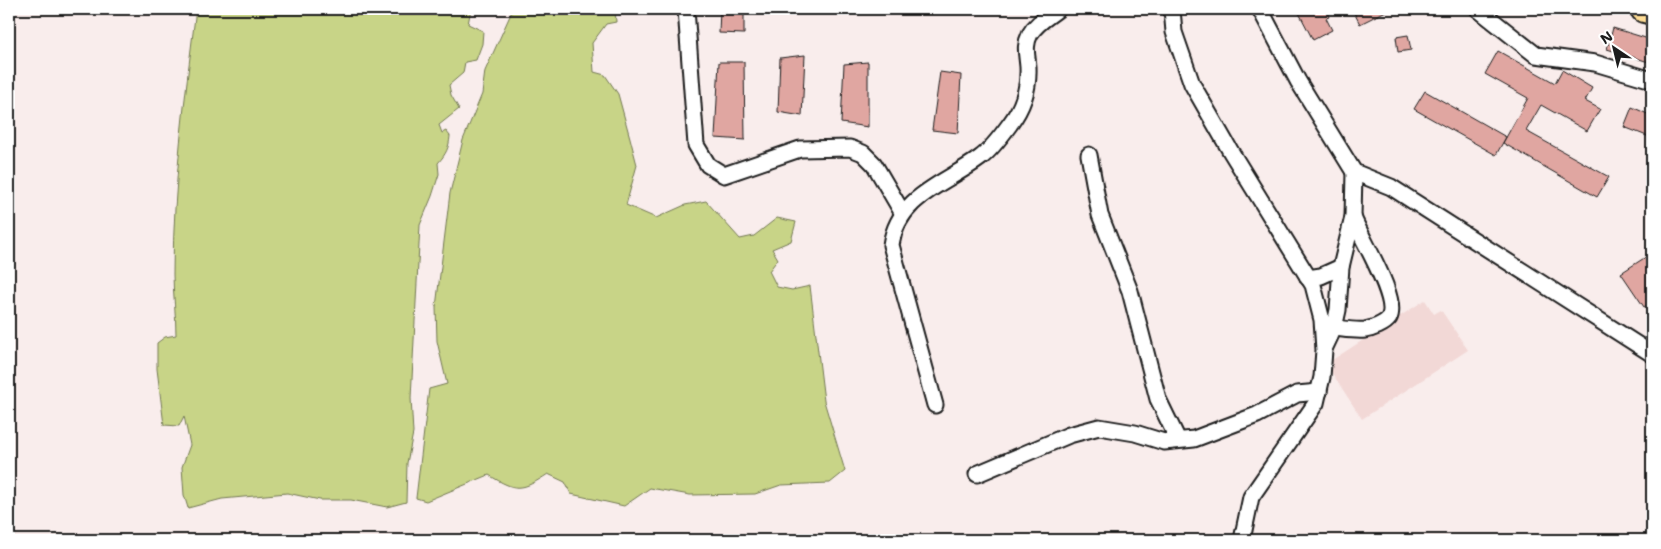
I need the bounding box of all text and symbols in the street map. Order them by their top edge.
north arrow [1588,22,1638,72]
text: N [1597,27,1616,48]

